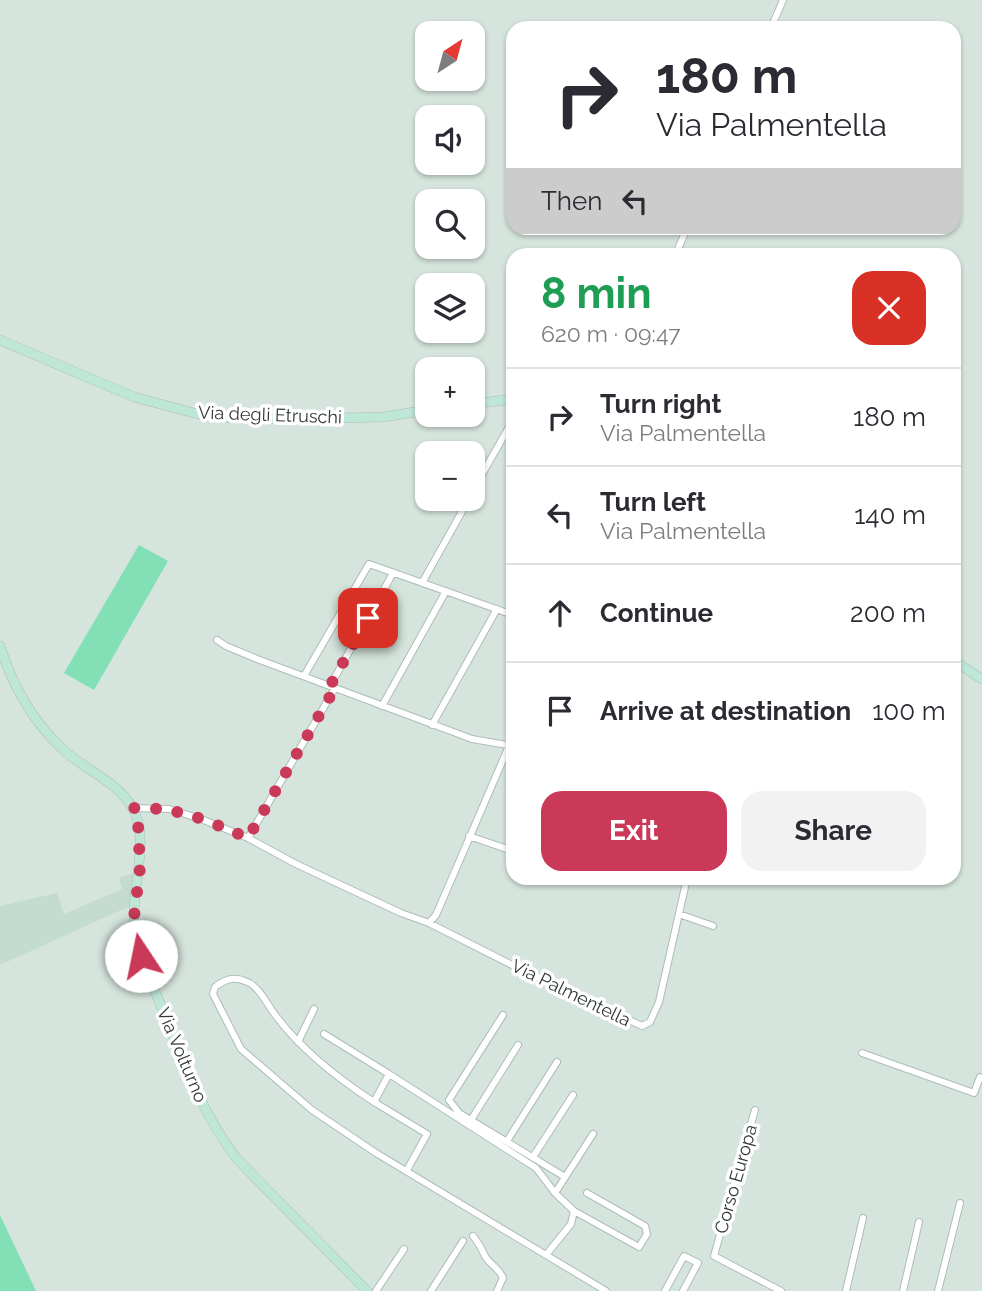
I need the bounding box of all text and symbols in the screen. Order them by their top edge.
north arrow [415,21,485,91]
map controls [415,21,485,511]
text: 180 m [656,47,797,104]
icon: right [541,49,632,140]
button: sound [415,105,485,175]
text: Via Palmentella [656,106,887,143]
icon: left [616,182,654,220]
text: Then [541,186,602,216]
button: search [415,189,485,259]
text: 8 min [541,269,652,318]
button: close [852,271,926,345]
button: layers [415,273,485,343]
text: 620 m · 09:47 [541,320,681,347]
button: + [415,357,485,427]
text: Turn right [600,389,721,419]
icon: right [541,398,579,436]
street label: Via degli Etruschi [198,401,342,428]
text: 180 m [853,402,926,432]
text: Via Palmentella [600,419,766,446]
button: − [415,441,485,511]
text: Turn left [600,487,706,517]
icon: left [541,496,579,534]
text: 140 m [854,500,926,530]
text: Via Palmentella [600,517,766,544]
pin [338,588,398,648]
icon: ahead [541,594,579,632]
text: Continue [600,598,713,628]
text: 200 m [850,598,926,628]
icon: arrive [349,599,387,637]
icon: arrive [541,692,579,730]
text: Arrive at destination [600,696,851,726]
text: 100 m [872,696,946,726]
button: Exit [541,791,727,871]
button: Share [741,791,926,871]
position arrow [104,919,178,993]
street label: Via Palmentella [508,955,634,1030]
street label: Via Volturno [153,1004,212,1106]
street label: Corso Europa [710,1122,761,1236]

